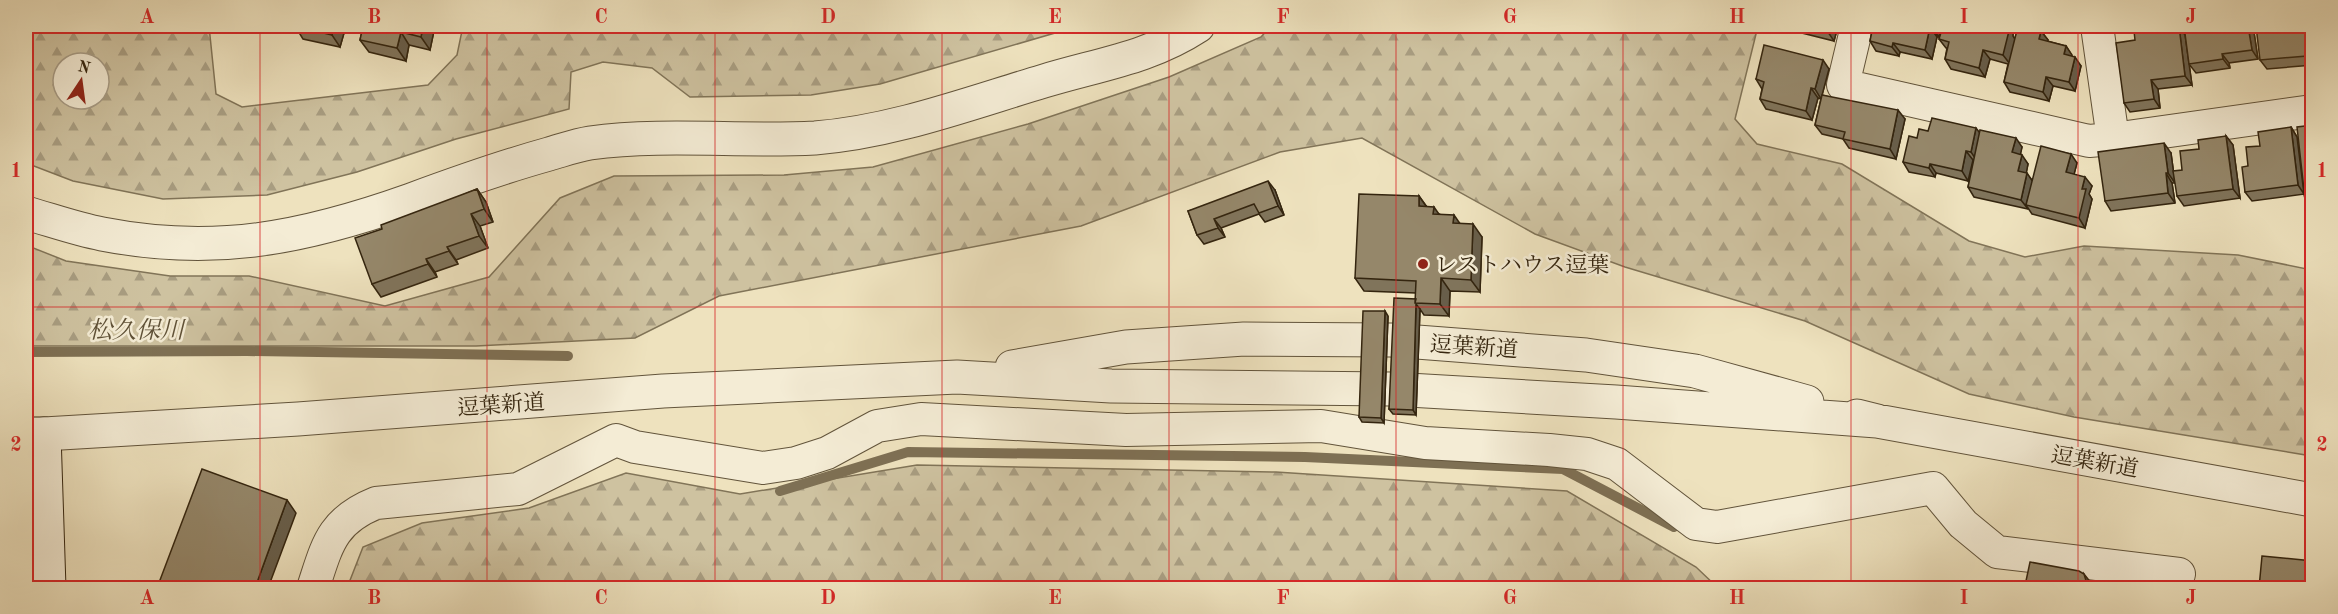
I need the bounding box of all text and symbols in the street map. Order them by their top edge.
text: A [139,8,155,28]
text: B [367,8,381,28]
text: C [594,8,608,28]
text: D [820,8,836,28]
text: E [1048,8,1062,28]
text: F [1276,8,1290,28]
text: G [1503,8,1517,28]
text: H [1729,8,1745,28]
text: I [1960,8,1968,28]
text: J [2186,8,2197,28]
north arrow [51,51,111,111]
text: N [76,59,92,78]
text: 1 [10,162,22,182]
text: 1 [2316,162,2328,182]
place label: レストハウス逗葉 [1435,253,1609,277]
marker: レストハウス逗葉 [1416,257,1430,271]
water label: 松久保川 [88,317,187,344]
street label: 逗葉新道 [1429,332,1519,362]
street label: 逗葉新道 [456,390,546,420]
text: 2 [10,436,22,456]
text: 2 [2316,436,2328,456]
street label: 逗葉新道 [2049,443,2140,481]
text: A [139,589,155,609]
text: B [367,589,381,609]
text: C [594,589,608,609]
text: D [820,589,836,609]
text: E [1048,589,1062,609]
text: F [1276,589,1290,609]
text: G [1503,589,1517,609]
text: H [1729,589,1745,609]
text: I [1960,589,1968,609]
text: J [2186,589,2197,609]

